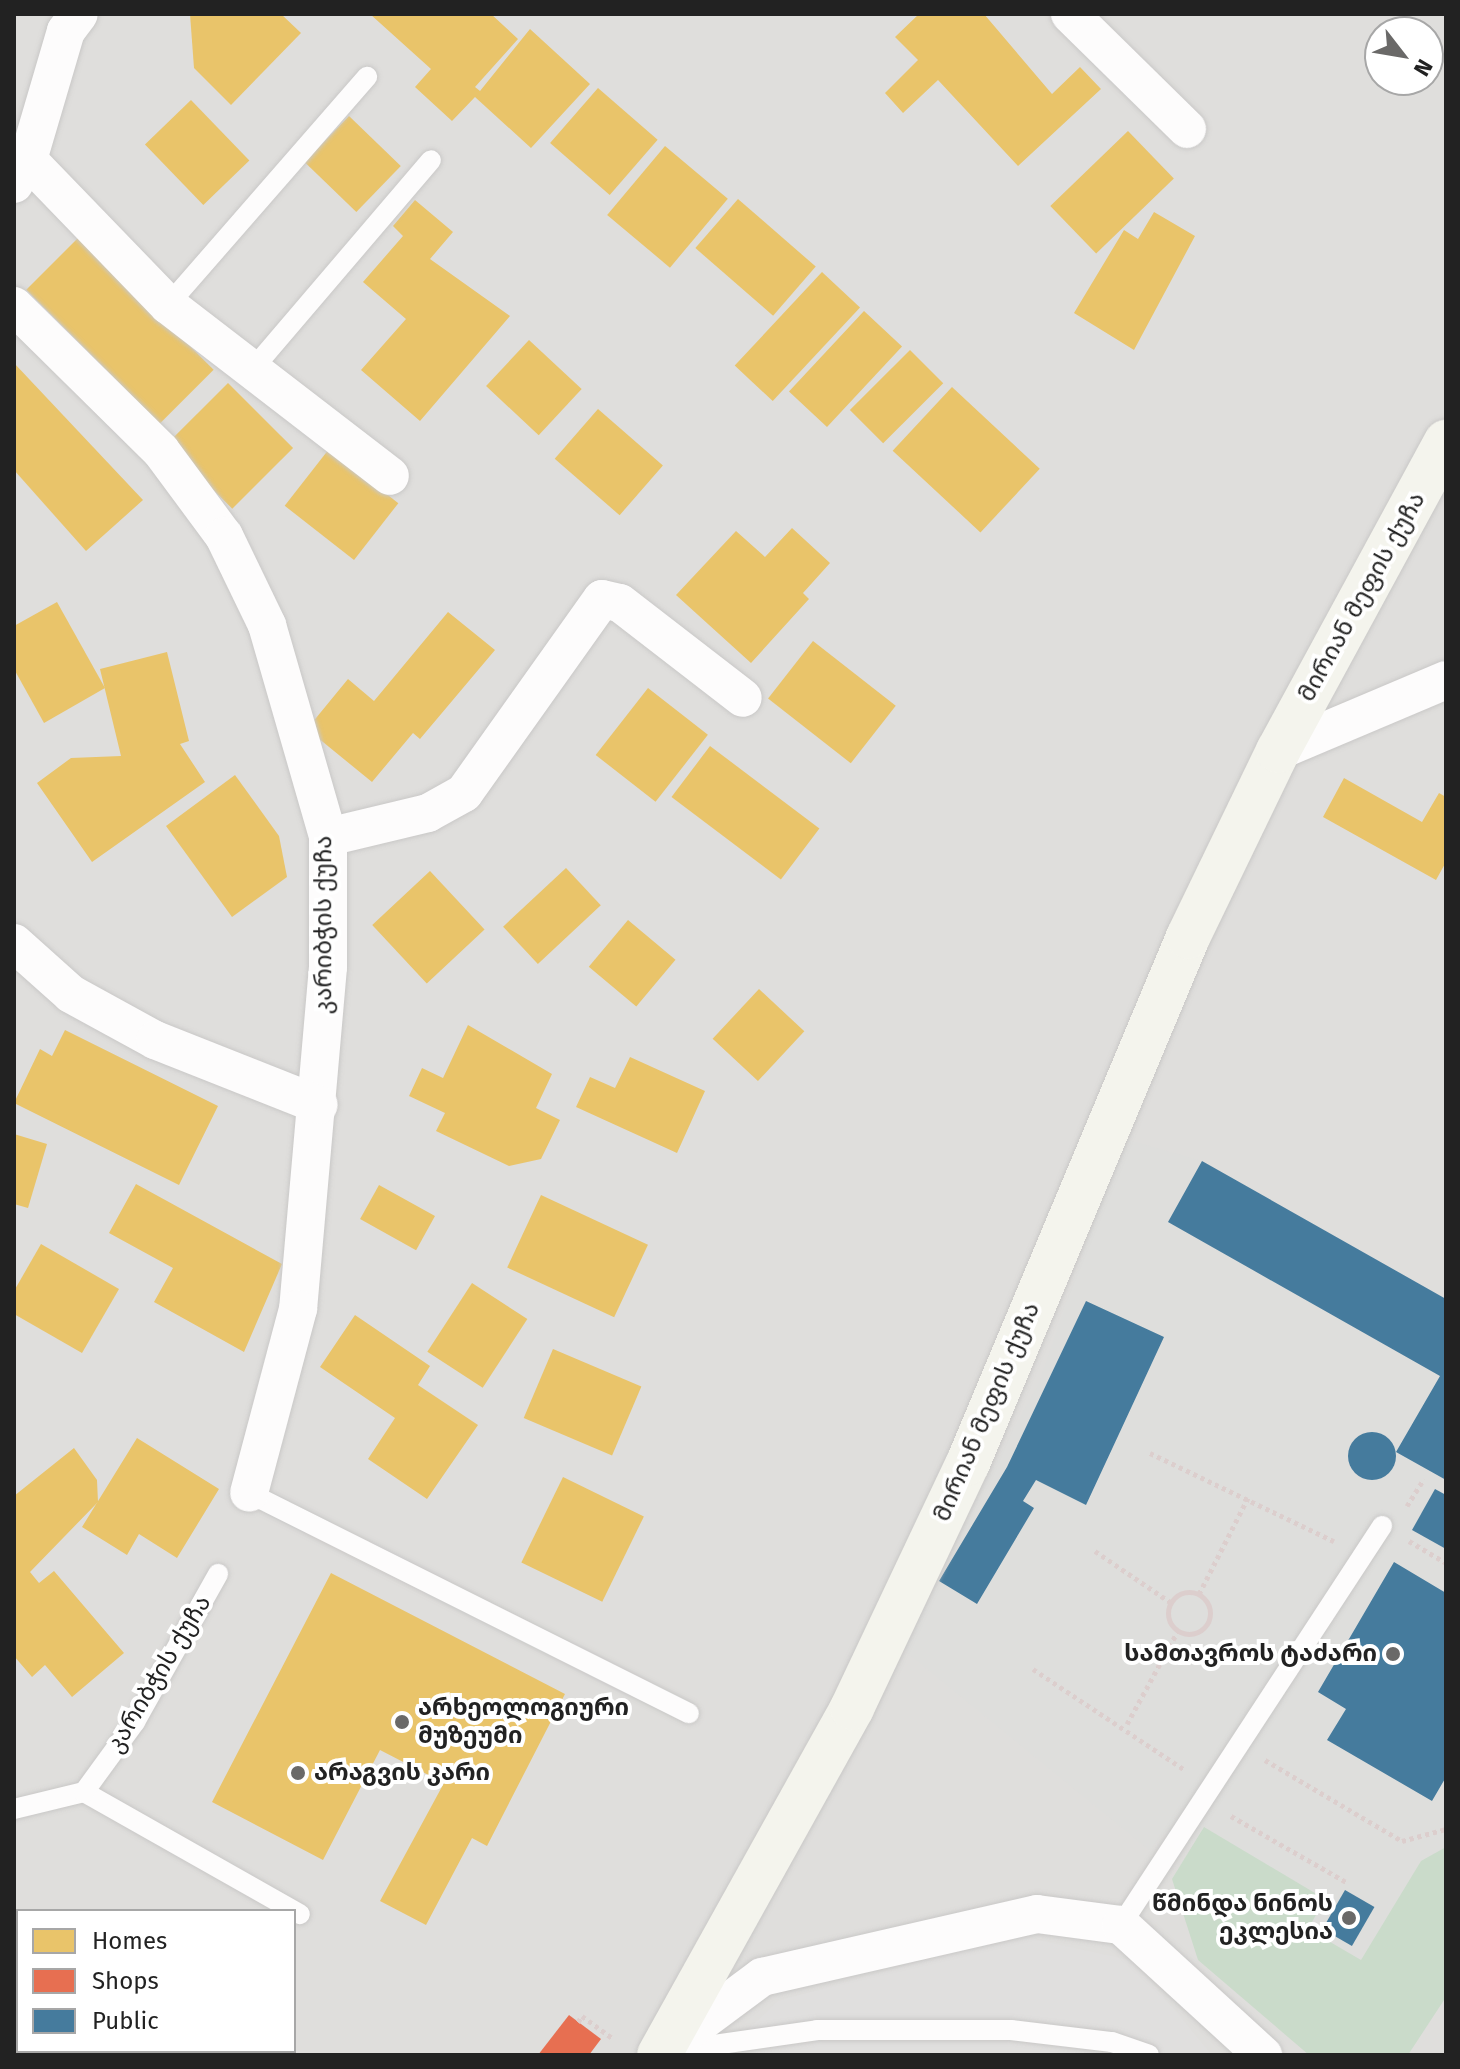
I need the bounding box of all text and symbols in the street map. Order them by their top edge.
north arrow [1364,16,1444,96]
text: N [1408,54,1439,81]
street label: მირიან მეფის ქუჩა [1292,487,1432,707]
street label: კარიბჭის ქუჩა [310,836,338,1014]
street label: მირიან მეფის ქუჩა [928,1298,1046,1526]
street label: კარიბჭის ქუჩა [101,1590,217,1758]
place label: სამთავროს ტაძარი [1124,1640,1377,1668]
marker: სამთავროს ტაძარი [1384,1645,1402,1663]
place label: არხეოლოგიური მუზეუმი [418,1694,629,1750]
marker: არხეოლოგიური მუზეუმი [393,1713,411,1731]
place label: არაგვის კარი [314,1759,490,1787]
marker: არაგვის კარი [289,1764,307,1782]
place label: წმინდა ნინოს ეკლესია [1152,1890,1333,1946]
legend [16,1909,296,2053]
marker: წმინდა ნინოს ეკლესია [1340,1909,1358,1927]
text: Homes [92,1927,167,1955]
text: Shops [92,1967,159,1995]
text: Public [92,2007,159,2035]

